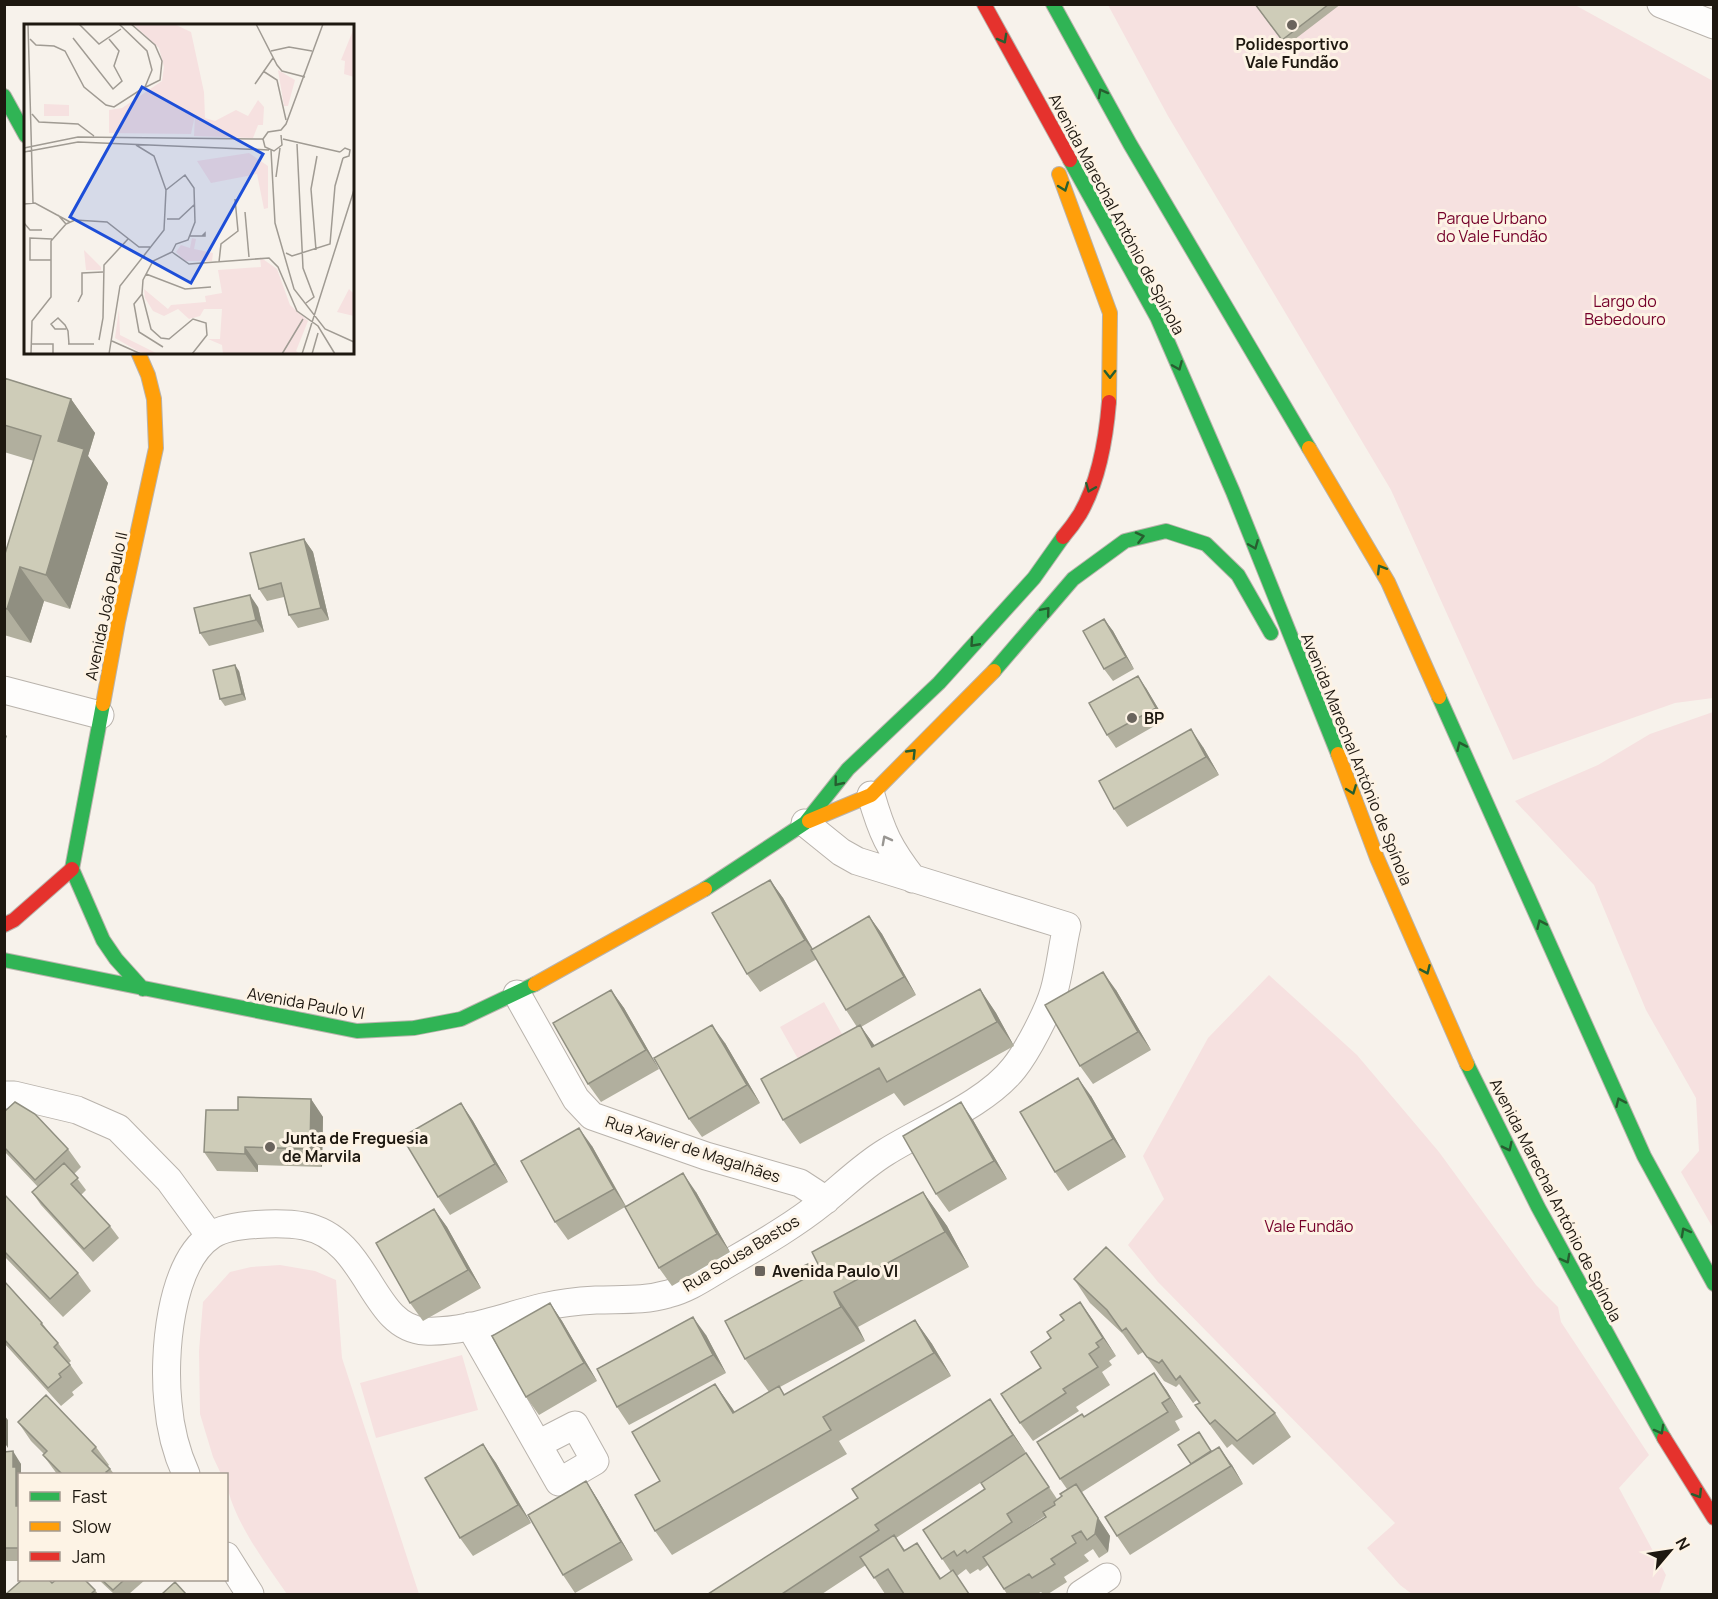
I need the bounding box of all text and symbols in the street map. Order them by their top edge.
marker: Polidesportivo Vale Fundão [1285,18,1299,32]
inset map [24,24,354,354]
one-way arrow [996,33,1007,43]
place label: Polidesportivo Vale Fundão [1235,33,1349,73]
street label: Avenida Marechal António de Spínola [1044,89,1190,339]
one-way arrow [1098,89,1109,99]
one-way arrow [1057,181,1069,192]
park label: Parque Urbano do Vale Fundão [1436,207,1548,247]
park label: Largo do Bebedouro [1584,290,1666,330]
one-way arrow [1171,359,1183,370]
one-way arrow [1104,370,1116,379]
one-way arrow [1085,482,1097,493]
street label: Avenida João Paulo II [80,530,132,682]
one-way arrow [1135,532,1145,545]
one-way arrow [1247,539,1259,550]
one-way arrow [1376,564,1388,575]
one-way arrow [1039,607,1050,618]
street label: Avenida Marechal António de Spínola [1296,629,1418,889]
one-way arrow [970,637,981,647]
place label: BP [1144,707,1164,729]
marker: BP [1125,711,1139,725]
one-way arrow [1457,741,1469,752]
one-way arrow [905,749,916,760]
one-way arrow [834,775,845,786]
one-way arrow [1344,784,1357,795]
one-way arrow [882,835,894,846]
one-way arrow [1536,920,1548,931]
one-way arrow [1419,964,1431,975]
street label: Avenida Paulo VI [246,982,366,1024]
street label: Avenida Marechal António de Spínola [1485,1075,1627,1325]
one-way arrow [1615,1098,1627,1109]
street label: Rua Xavier de Magalhães [603,1110,783,1188]
place label: Junta de Freguesia de Marvila [282,1127,428,1167]
marker: Junta de Freguesia de Marvila [263,1140,277,1154]
one-way arrow [1501,1140,1513,1151]
street label: Rua Sousa Bastos [679,1210,803,1296]
park label: Vale Fundão [1265,1215,1353,1237]
one-way arrow [1681,1228,1692,1238]
one-way arrow [1559,1253,1570,1263]
place label: Avenida Paulo VI [772,1260,898,1282]
marker: Avenida Paulo VI [753,1264,767,1278]
one-way arrow [1653,1423,1664,1434]
legend [18,1473,228,1581]
text: Fast [72,1484,107,1508]
one-way arrow [1691,1487,1702,1498]
text: Slow [72,1514,112,1538]
north arrow [1640,1521,1700,1581]
text: N [1671,1533,1696,1554]
text: Jam [72,1544,106,1568]

